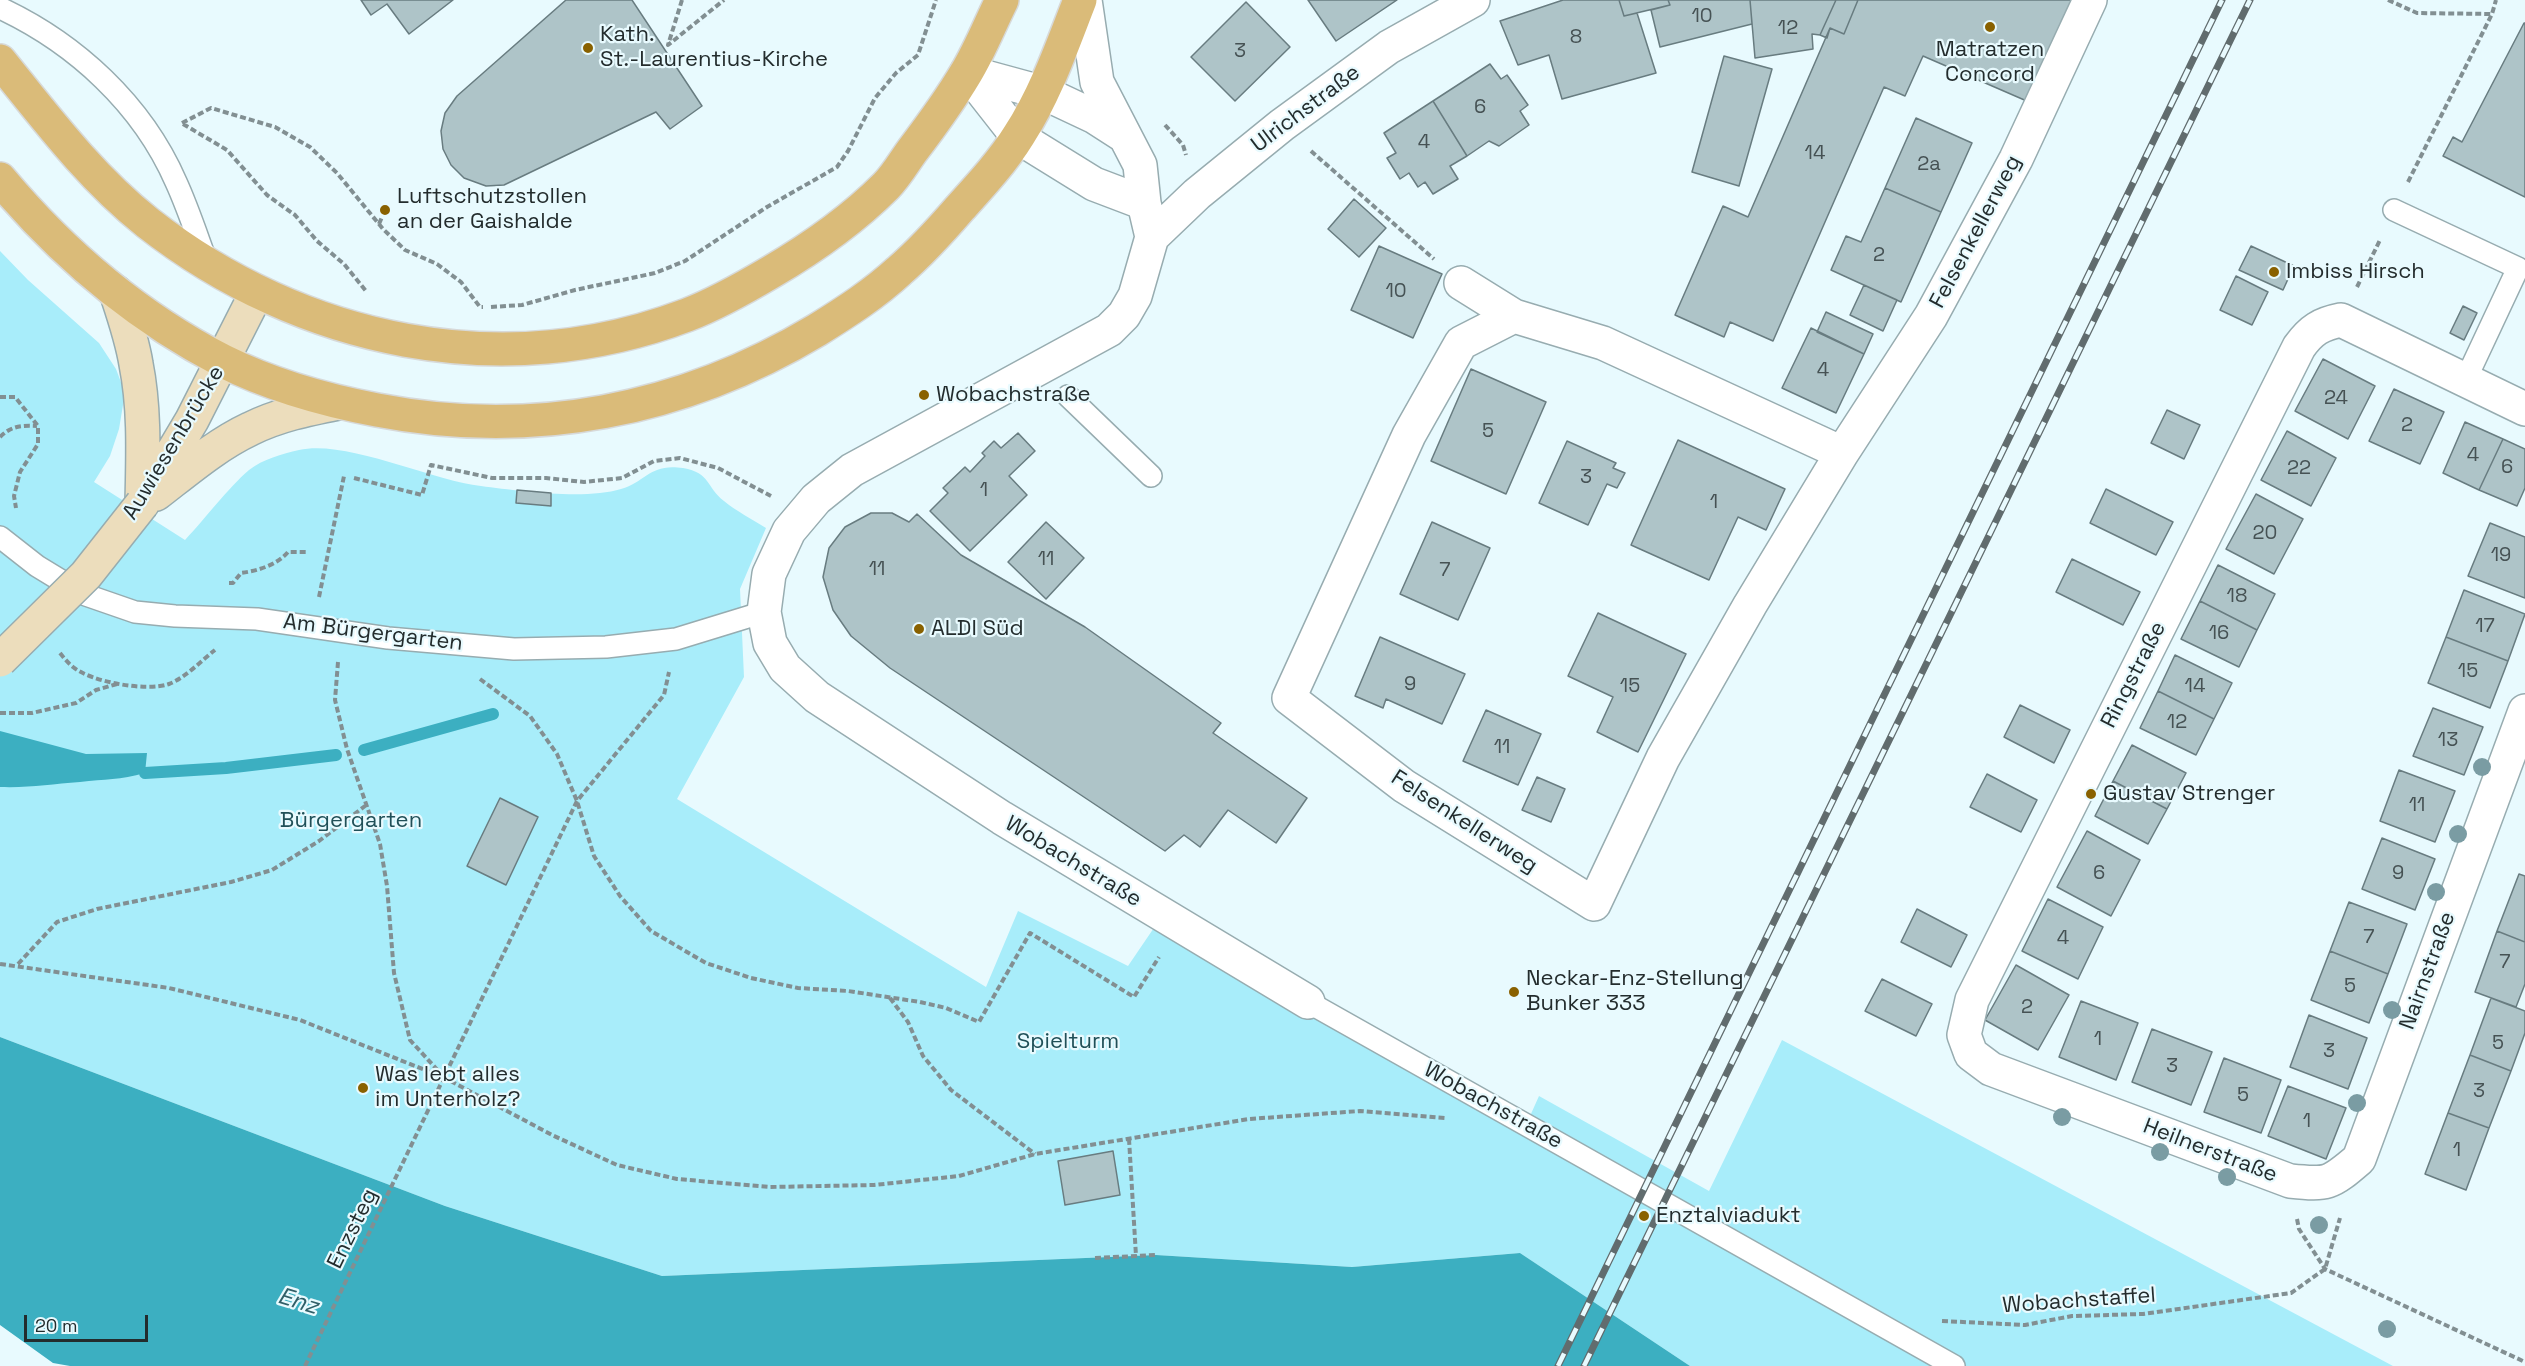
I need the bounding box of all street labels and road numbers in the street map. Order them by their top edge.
street label: Ulrichstraße [1246,60,1366,158]
street label: Felsenkellerweg [1925,151,2027,313]
street label: Auwiesenbrücke [118,361,230,525]
street label: Am Bürgergarten [282,609,464,657]
street label: Ringstraße [2096,617,2172,733]
street label: Felsenkellerweg [1386,765,1542,879]
street label: Wobachstraße [1000,811,1146,913]
street label: Nairnstraße [2395,909,2461,1033]
street label: Wobachstraße [1419,1057,1567,1155]
street label: Heilnerstraße [2139,1113,2281,1189]
street label: Enzsteg [322,1185,384,1273]
street label: Wobachstaffel [2001,1282,2157,1320]

